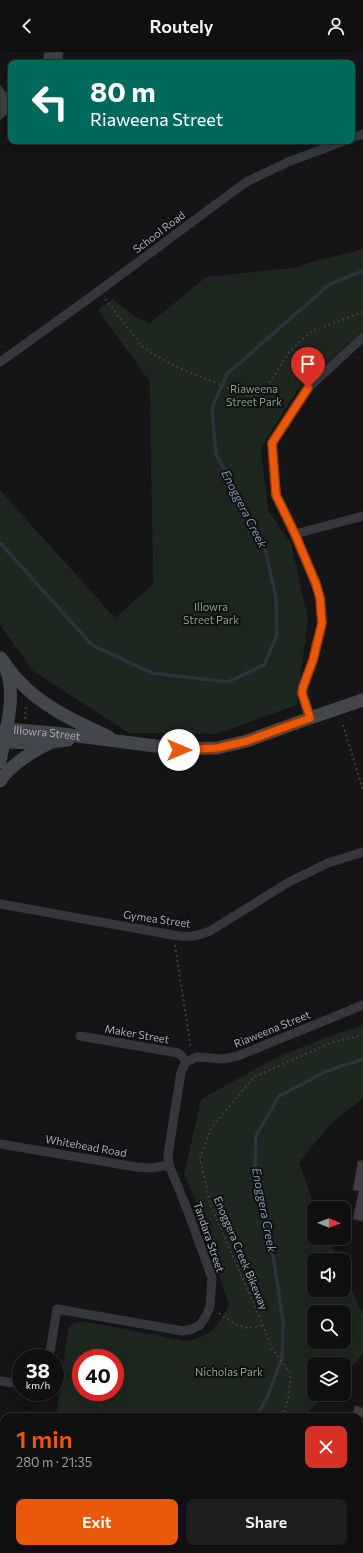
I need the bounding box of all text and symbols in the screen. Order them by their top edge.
icon: back [16,15,38,37]
text: Routely [149,15,214,37]
icon: person [325,15,347,37]
text: 80 m [90,74,156,108]
icon: left [24,76,76,128]
text: Riaweena Street [90,108,223,130]
street label: School Road [130,208,187,255]
pin [291,347,325,388]
icon: arrive [297,353,319,375]
park label: Riaweena Street Park [226,382,282,408]
water label: Enoggera Creek [219,467,271,550]
park label: Illowra Street Park [183,600,239,626]
street label: Illowra Street [13,723,82,742]
position arrow [158,729,200,771]
street label: Gymea Street [123,907,192,930]
street label: Riaweena Street [232,1007,312,1050]
street label: Maker Street [104,1021,171,1046]
street label: Whitehead Road [44,1132,128,1159]
water label: Enoggera Creek [250,1166,280,1254]
street label: Enoggera Creek Bikeway [212,1194,271,1312]
street label: Tandara Street [191,1200,228,1274]
north arrow [307,1201,351,1245]
map controls [307,1201,351,1401]
button: sound [307,1253,351,1297]
button: search [307,1305,351,1349]
speed limit sign: 40 [72,1349,124,1401]
button: layers [307,1357,351,1401]
text: 38 [26,1358,50,1382]
park label: Nicholas Park [195,1365,263,1378]
text: km/h [26,1379,50,1391]
text: 1 min [16,1424,73,1453]
button: close [305,1426,347,1468]
text: 280 m · 21:35 [16,1454,92,1470]
button: Exit [16,1499,178,1545]
button: Share [186,1499,347,1545]

